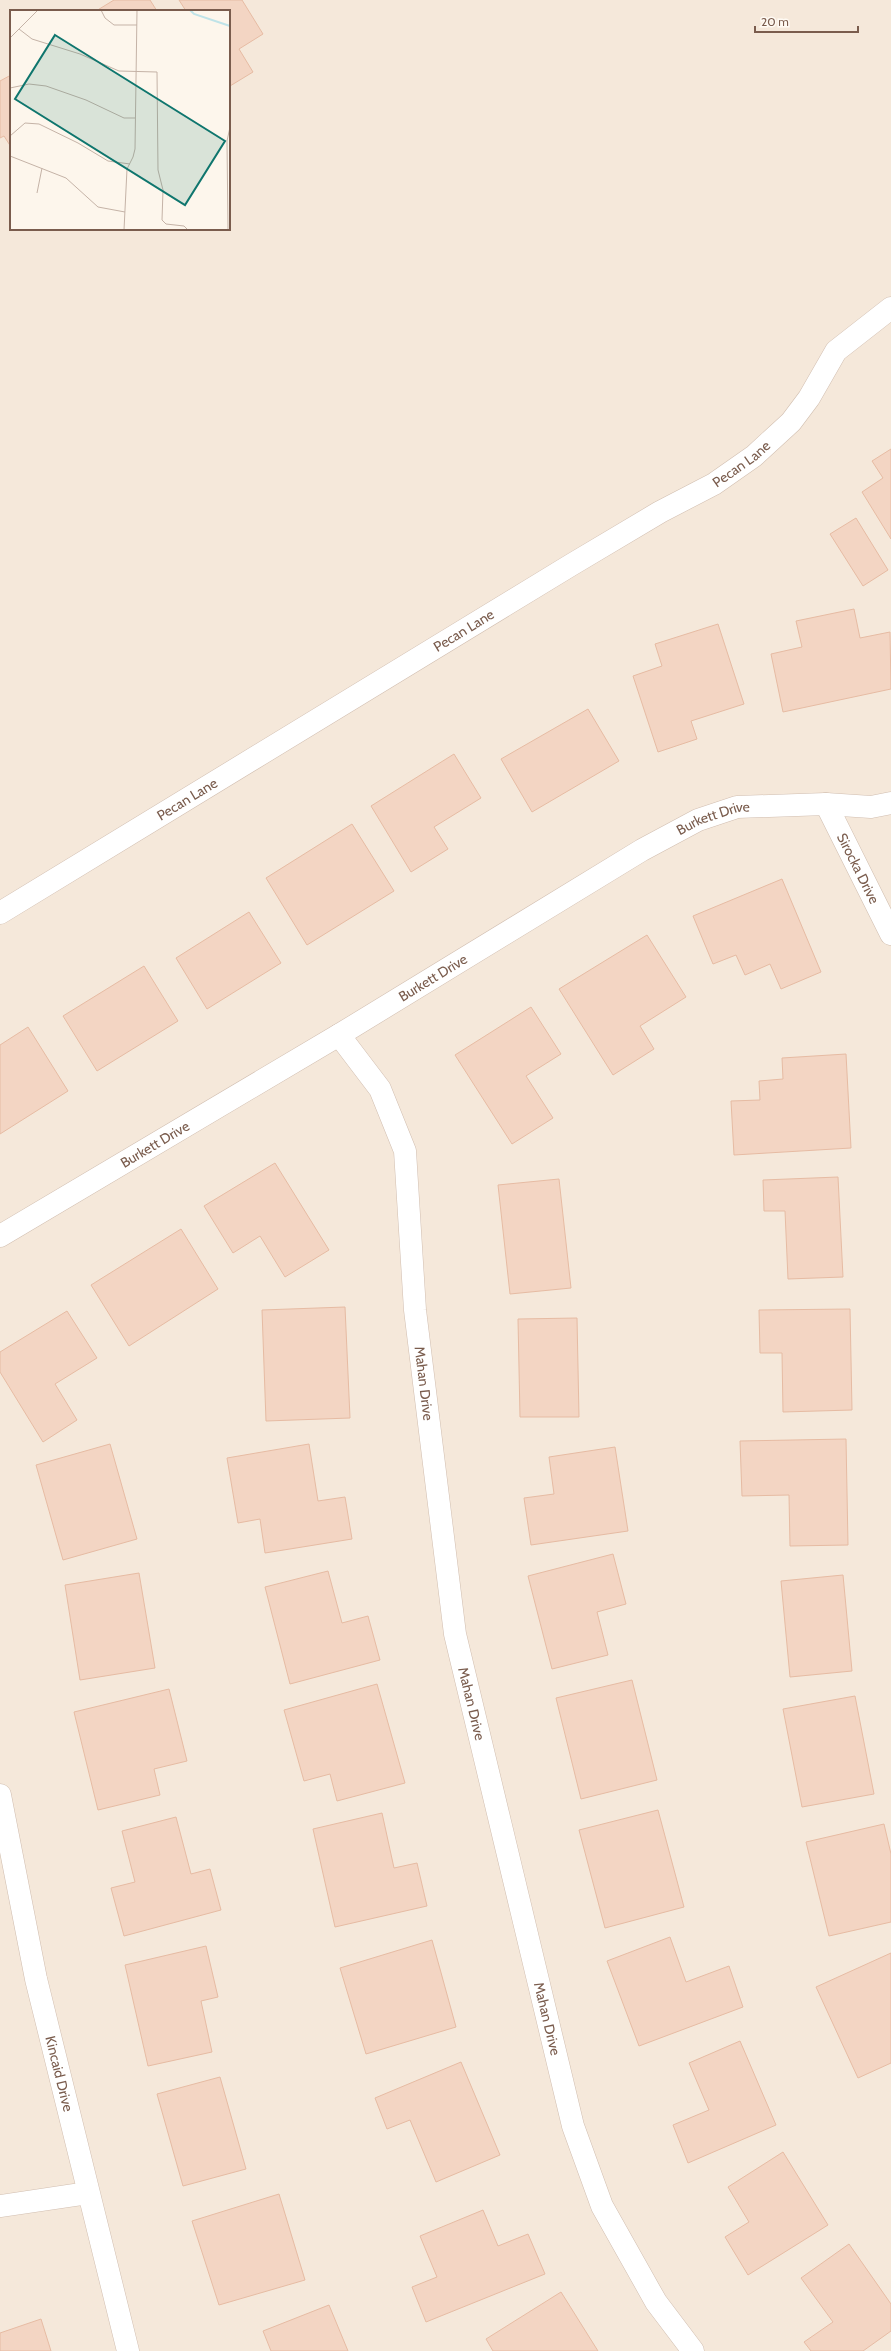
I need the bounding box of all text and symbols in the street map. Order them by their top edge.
scale bar [755,8,858,34]
inset map [10,10,230,230]
text: 20 m [761,14,789,29]
street label: Pecan Lane [709,437,774,491]
street label: Pecan Lane [430,605,497,656]
street label: Pecan Lane [153,774,221,824]
street label: Burkett Drive [673,798,750,839]
street label: Sirocka Drive [833,830,883,907]
street label: Burkett Drive [395,950,470,1006]
street label: Burkett Drive [117,1117,193,1172]
street label: Mahan Drive [411,1345,438,1422]
street label: Mahan Drive [454,1665,489,1742]
street label: Mahan Drive [530,1980,565,2057]
street label: Kincaid Drive [41,2034,77,2113]

